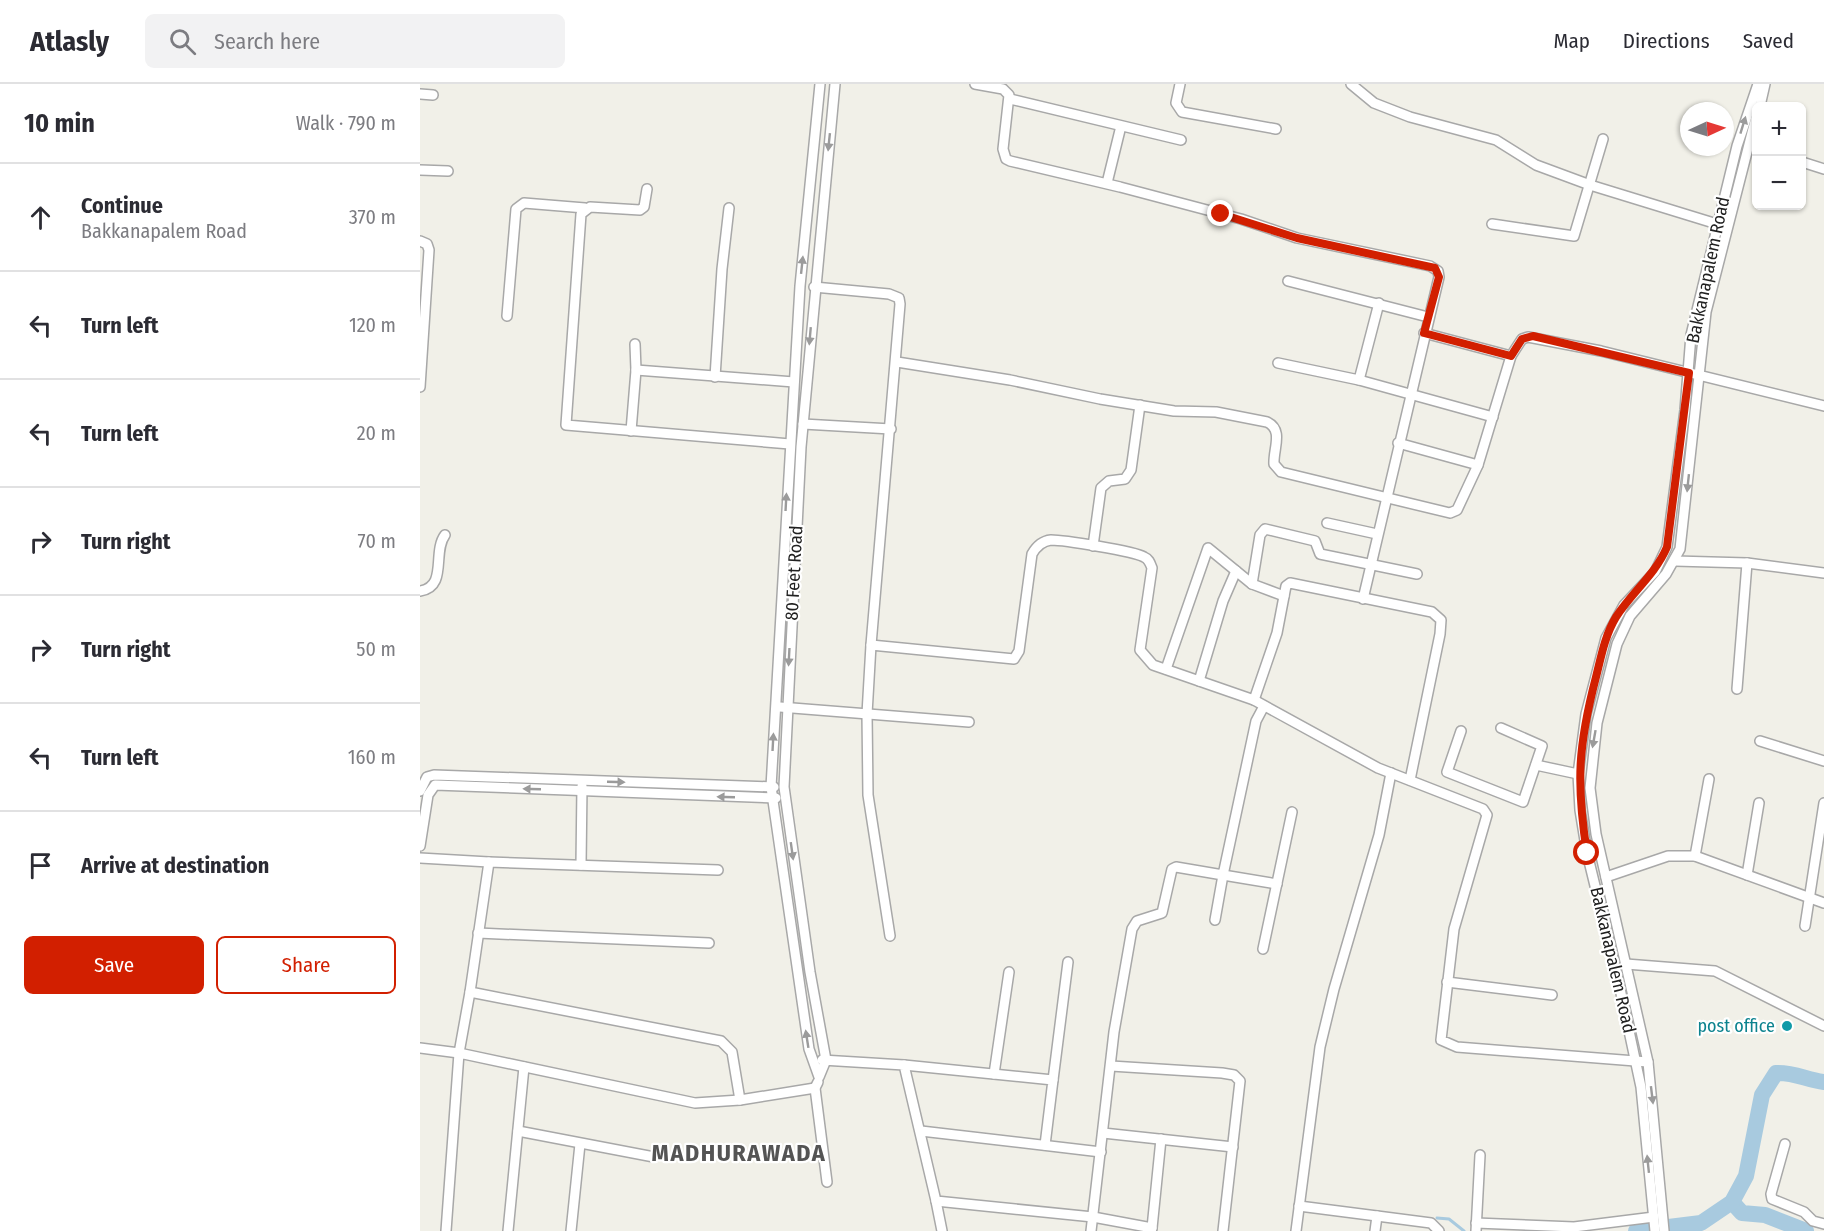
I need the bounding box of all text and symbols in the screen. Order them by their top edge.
search box [145,14,565,68]
text: Atlasly [30,25,109,58]
icon: search [166,25,199,58]
text: Search here [214,28,320,55]
text: Map [1553,28,1590,54]
text: Directions [1623,28,1710,54]
text: Saved [1743,28,1794,54]
north arrow [1680,102,1734,156]
map controls [1752,102,1806,210]
button: + [1752,102,1806,156]
text: 10 min [24,108,95,139]
text: Walk · 790 m [296,111,396,135]
one-way arrow [1739,116,1748,134]
one-way arrow [824,133,834,152]
button: − [1752,156,1806,210]
text: Continue [81,192,163,219]
street label: Bakkanapalem Road [1682,195,1734,345]
route end [1207,200,1233,226]
icon: ahead [24,201,57,234]
text: 370 m [349,205,396,229]
text: Bakkanapalem Road [81,219,247,243]
one-way arrow [797,256,807,275]
icon: left [24,309,57,342]
text: Turn left [81,312,159,339]
text: 120 m [349,313,396,337]
one-way arrow [805,327,815,346]
icon: left [24,417,57,450]
text: Turn left [81,420,159,447]
text: 20 m [357,421,396,445]
one-way arrow [1683,474,1693,493]
one-way arrow [781,492,790,511]
icon: right [24,525,57,558]
street label: 80 Feet Road [781,525,807,621]
text: Turn right [81,528,170,555]
text: 70 m [358,529,396,553]
icon: right [24,633,57,666]
text: Turn right [81,636,170,663]
text: 50 m [356,637,396,661]
one-way arrow [784,647,794,666]
one-way arrow [1590,729,1599,748]
one-way arrow [768,732,778,751]
icon: left [24,741,57,774]
text: Turn left [81,744,159,771]
text: 160 m [348,745,396,769]
one-way arrow [607,777,626,787]
one-way arrow [522,785,541,794]
one-way arrow [717,792,736,801]
route start [1573,839,1599,865]
one-way arrow [788,841,797,860]
icon: arrive [24,849,57,882]
text: Arrive at destination [81,852,269,879]
street label: Bakkanapalem Road [1585,885,1641,1035]
button: Save [24,936,204,994]
button: Share [216,936,396,994]
place label: post office [1698,1015,1775,1037]
marker: post office [1780,1019,1794,1033]
one-way arrow [802,1029,811,1048]
one-way arrow [1647,1085,1657,1104]
district label: MADHURAWADA [652,1139,826,1167]
one-way arrow [1644,1154,1653,1173]

